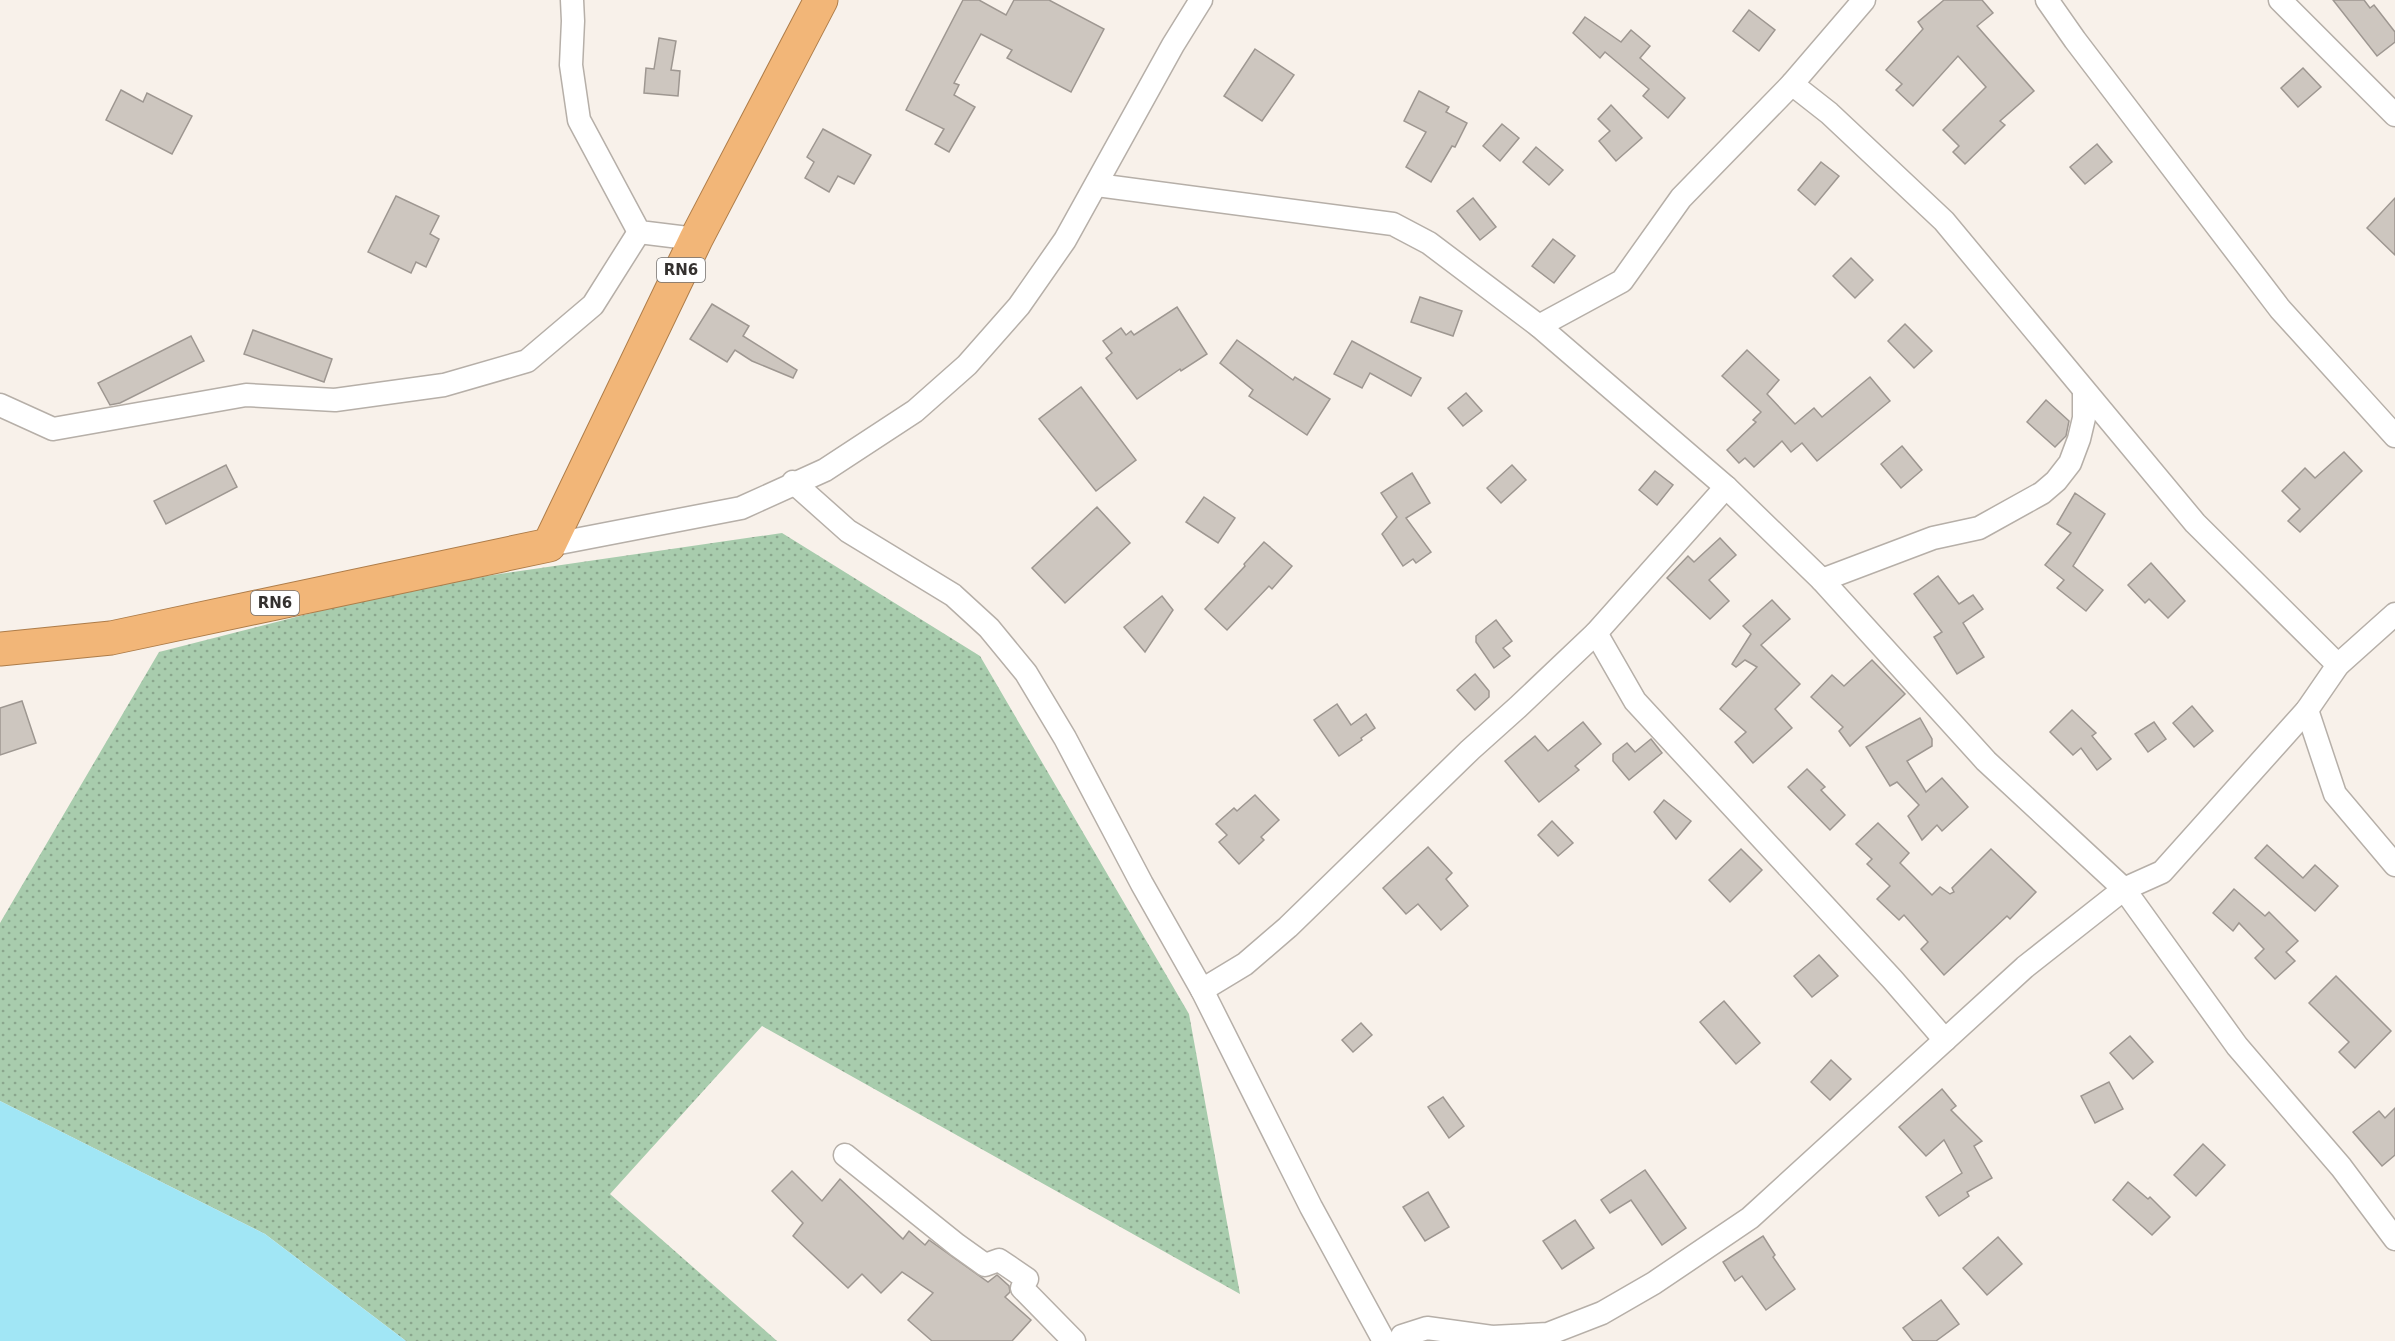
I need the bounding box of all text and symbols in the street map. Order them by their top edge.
road number: RN6 [657,258,705,282]
road number: RN6 [251,591,299,615]

